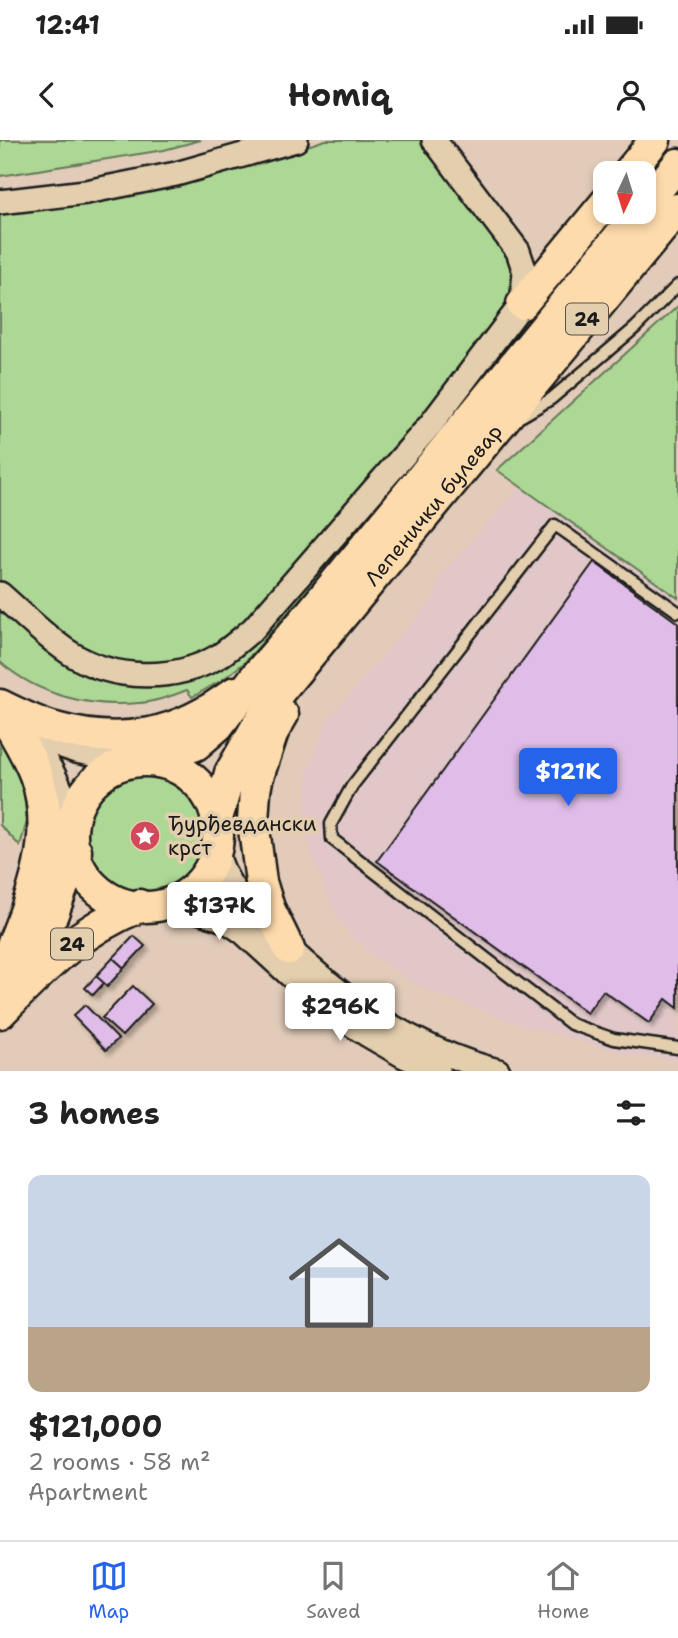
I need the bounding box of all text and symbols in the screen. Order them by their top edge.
text: 12:41 [35,7,100,42]
text: Homiq [288,73,390,116]
icon: back [28,76,66,114]
icon: person [612,76,650,114]
north arrow [593,161,656,224]
map controls [593,161,656,224]
road number: 24 [566,304,608,335]
street label: Лепенички булевар [358,418,509,592]
pin: $121K [519,748,617,808]
text: $121K [535,756,601,786]
place label: Ђурђевдански крст [168,810,317,862]
place icon: Ђурђевдански крст [128,819,162,853]
pin: $137K [170,882,268,942]
text: $137K [183,890,255,920]
road number: 24 [51,929,93,960]
pin: $296K [291,984,389,1043]
text: $296K [301,991,379,1021]
text: 3 homes [28,1093,160,1134]
icon: filters [612,1094,650,1132]
icon: home [276,1220,402,1346]
text: $121,000 [28,1406,162,1447]
text: 2 rooms · 58 m² [28,1447,211,1477]
text: Apartment [28,1477,148,1507]
tab: Map [89,1557,129,1624]
tab: Saved [306,1557,360,1624]
tab: Home [537,1557,589,1624]

